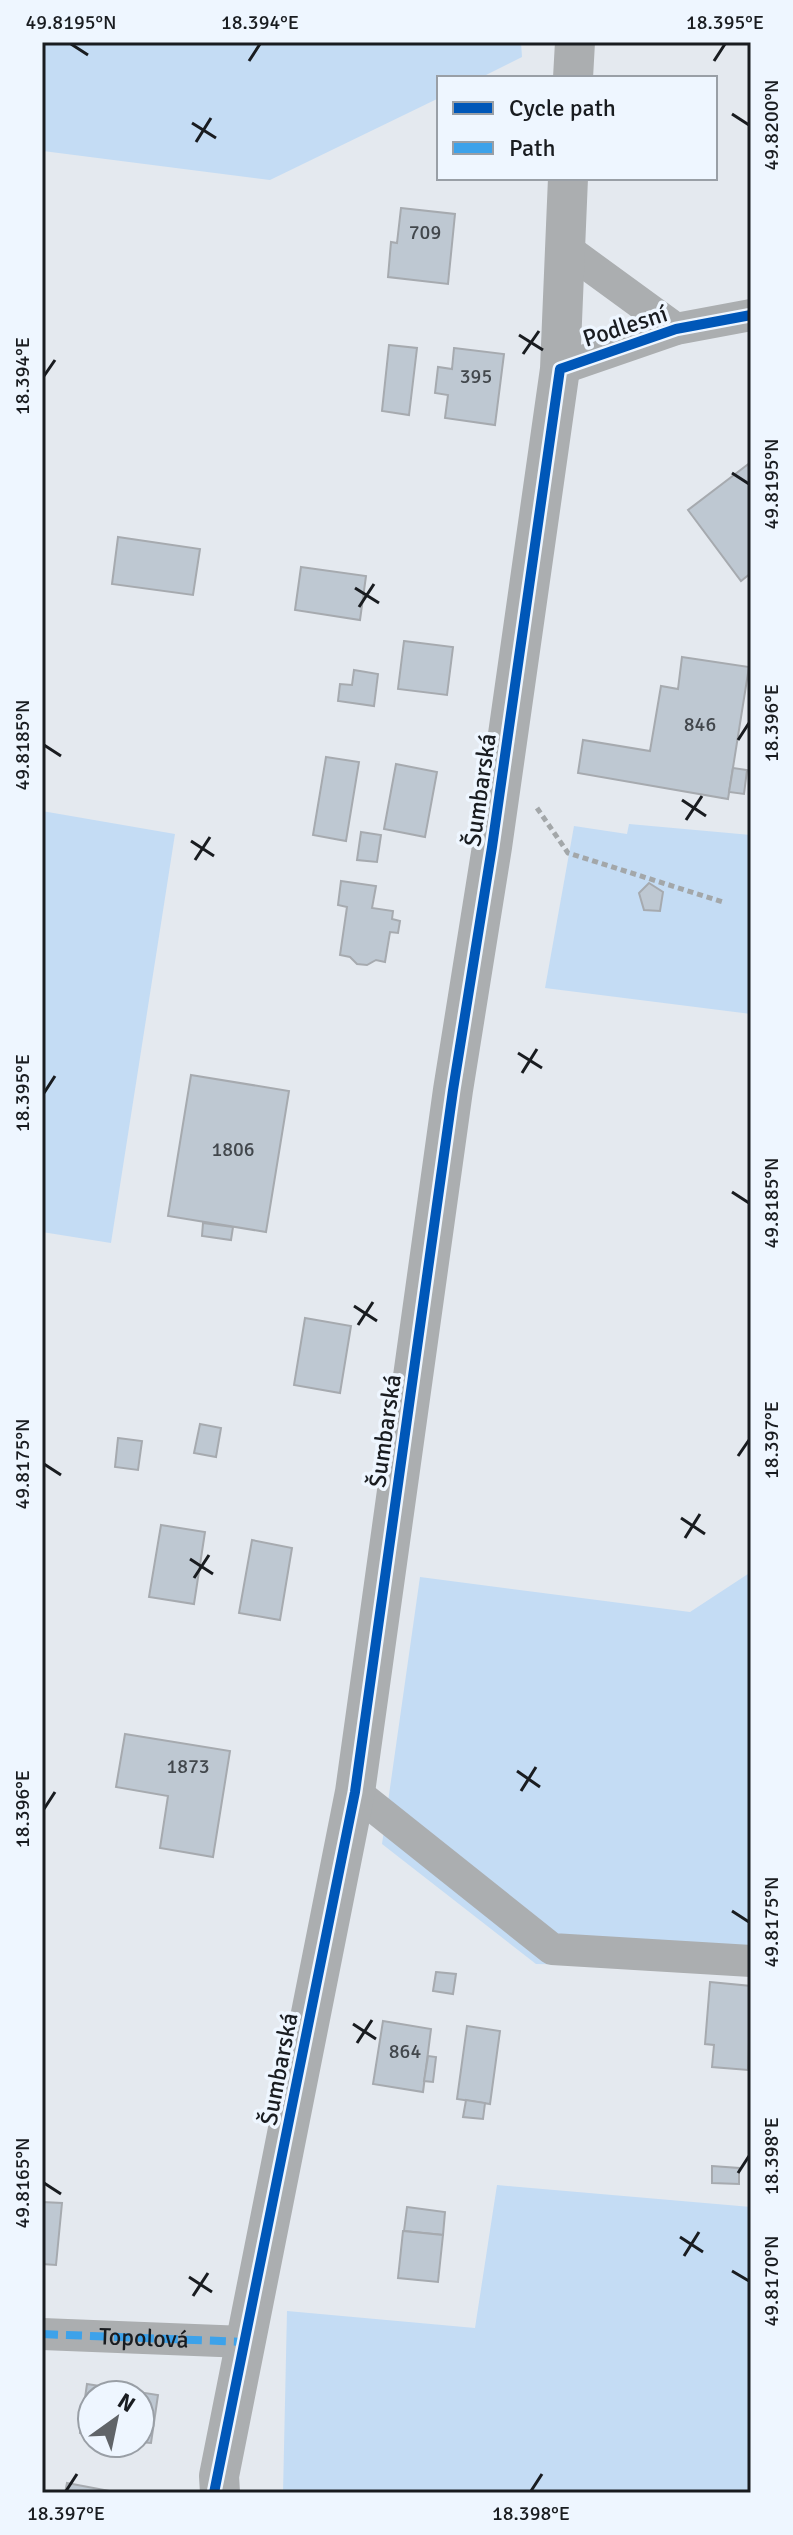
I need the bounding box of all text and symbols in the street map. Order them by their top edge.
text: 49.8195°N [25,10,117,35]
text: 18.394°E [221,10,299,35]
text: 18.395°E [686,10,764,35]
legend [437,76,717,180]
text: 49.8200°N [759,79,784,171]
text: Cycle path [509,93,616,123]
text: Path [509,133,555,163]
house number: 709 [409,220,441,245]
street label: Podlesní [579,298,672,354]
text: 18.394°E [10,337,35,415]
house number: 395 [460,364,492,389]
text: 49.8195°N [759,438,784,530]
text: 18.396°E [759,684,784,762]
text: 49.8185°N [10,699,35,791]
house number: 846 [684,712,716,737]
street label: Šumbarská [457,731,503,849]
text: 18.395°E [10,1054,35,1132]
house number: 1806 [211,1137,255,1162]
text: 49.8185°N [759,1157,784,1249]
street label: Šumbarská [362,1372,408,1490]
text: 18.397°E [759,1401,784,1479]
text: 49.8175°N [10,1418,35,1510]
house number: 1873 [166,1754,210,1779]
text: 18.396°E [10,1770,35,1848]
text: 49.8175°N [759,1876,784,1968]
street label: Šumbarská [253,2010,305,2128]
house number: 864 [389,2039,421,2064]
text: 18.398°E [759,2117,784,2195]
text: 49.8165°N [10,2137,35,2229]
text: 49.8170°N [759,2235,784,2327]
street label: Topolová [99,2321,189,2355]
north arrow [76,2379,156,2459]
text: N [113,2387,140,2418]
text: 18.397°E [27,2501,105,2526]
text: 18.398°E [492,2501,570,2526]

